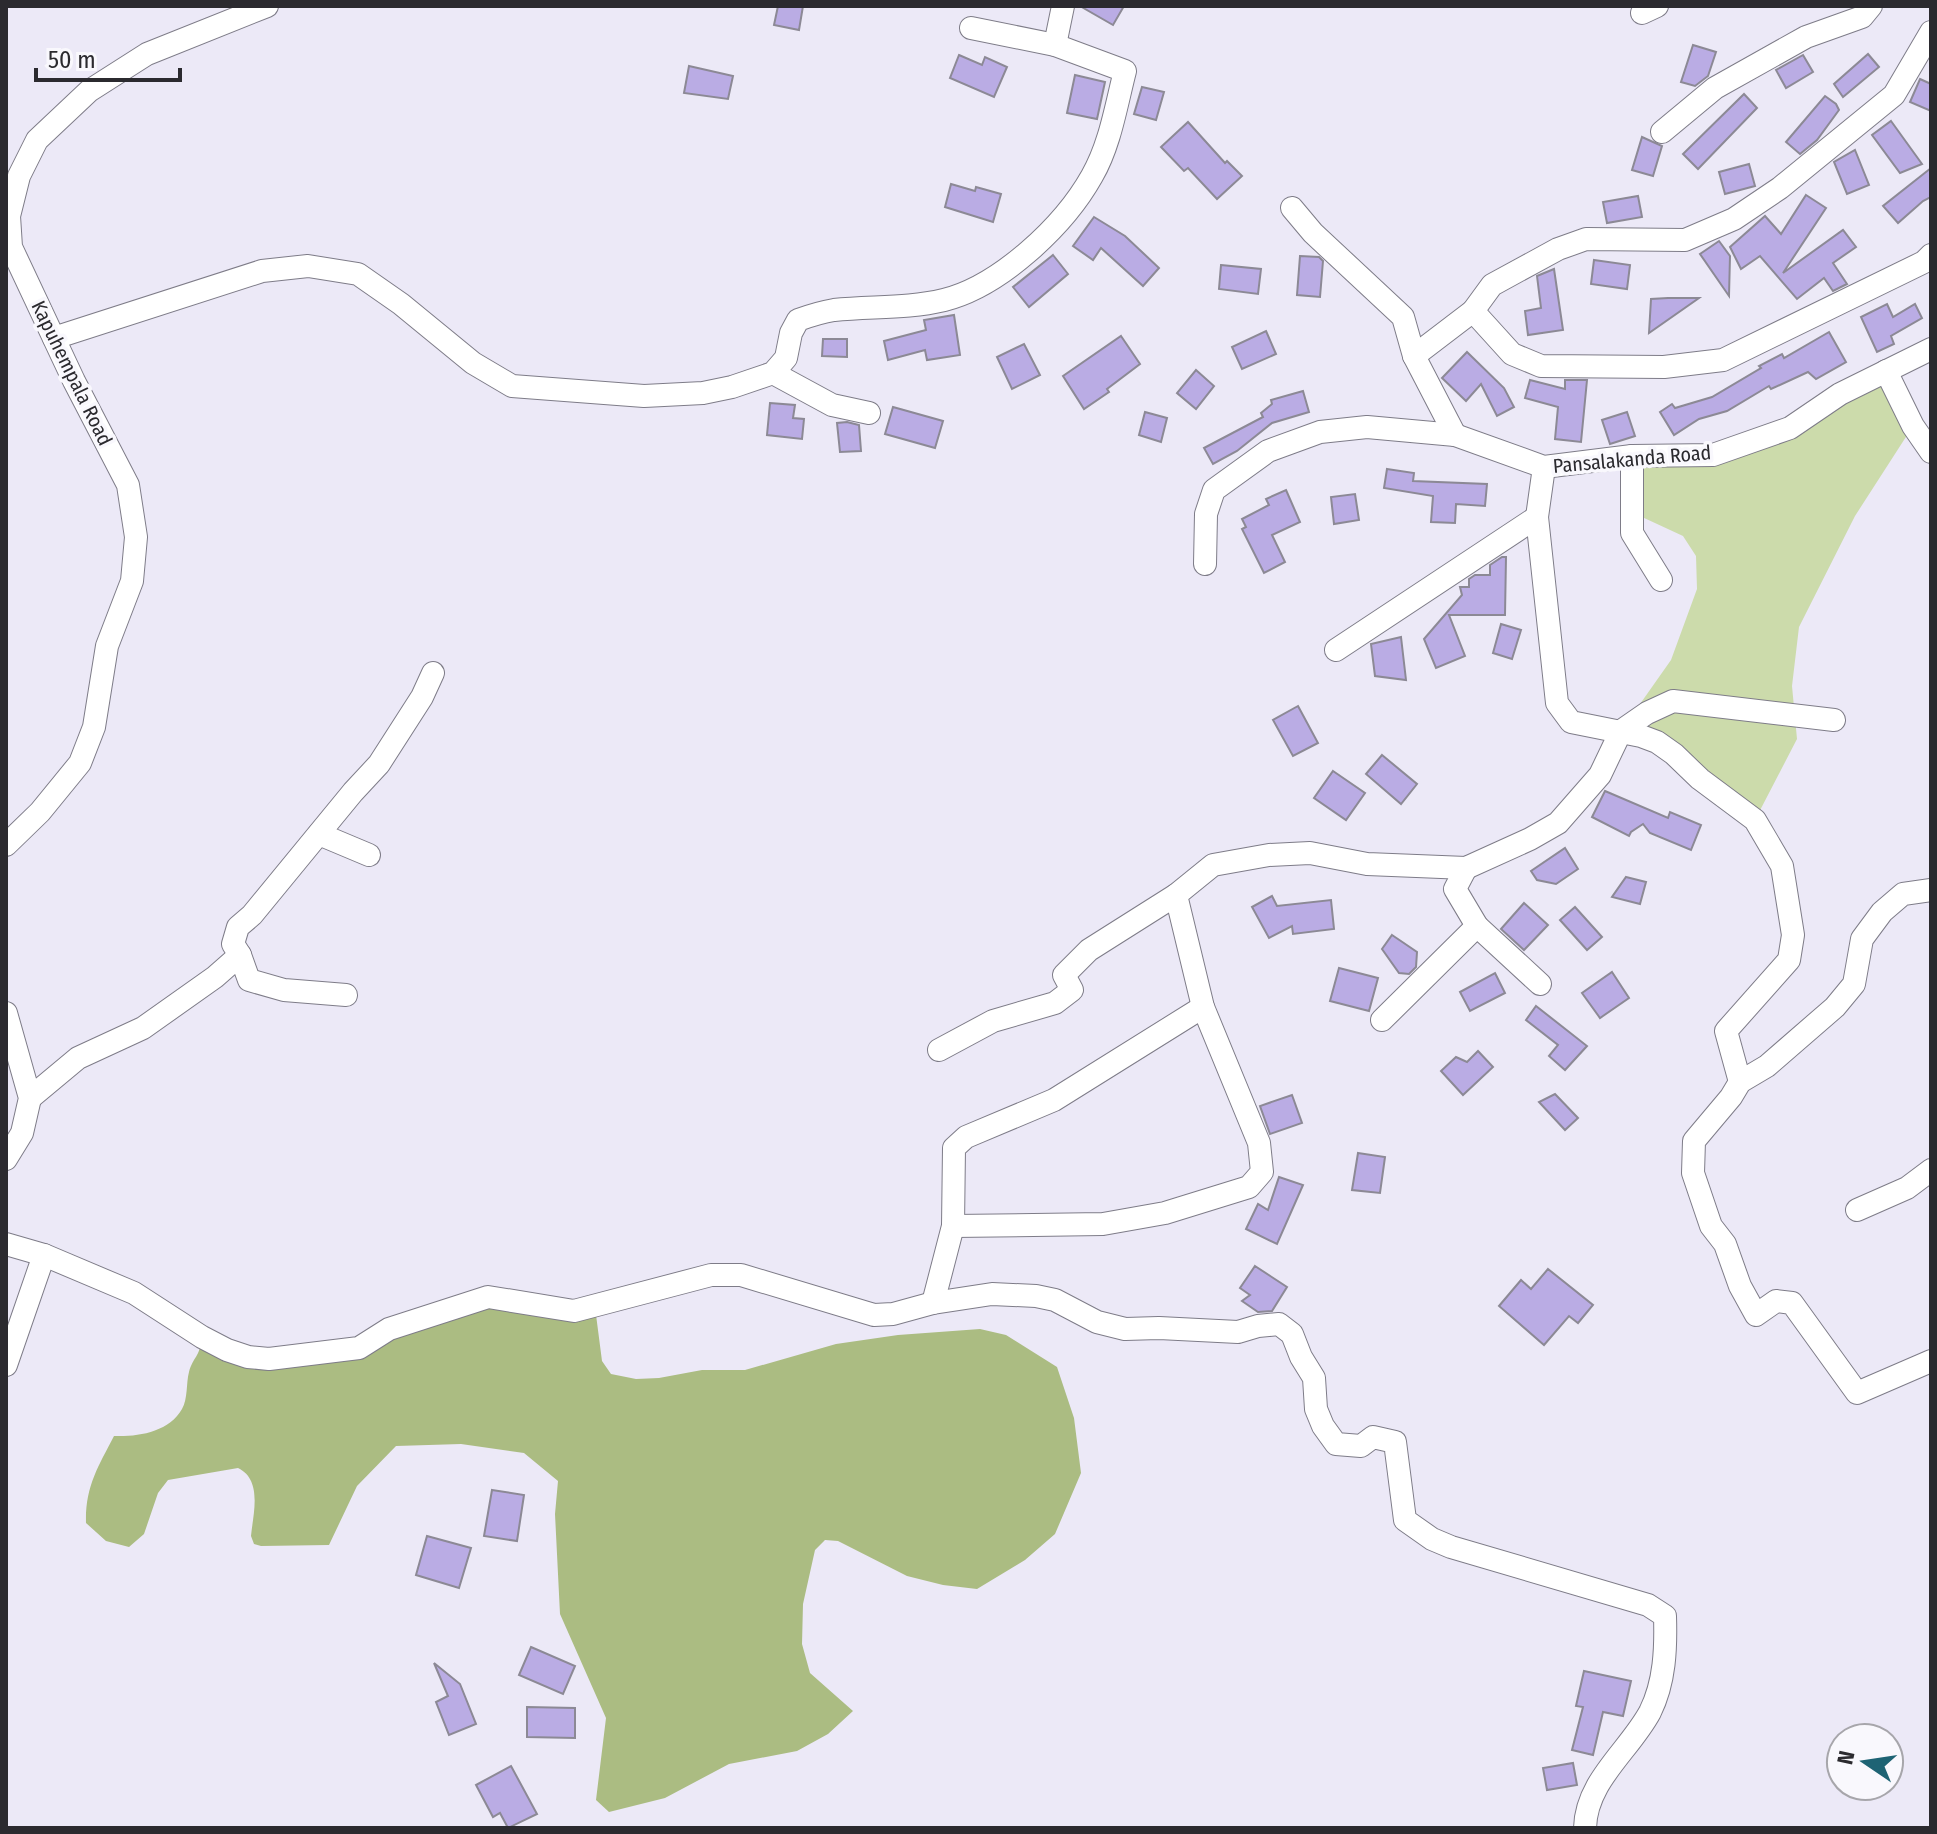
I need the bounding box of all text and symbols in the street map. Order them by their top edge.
scale bar [36,32,180,82]
text: 50 m [48,46,96,74]
street label: Kapuhempala Road [27,297,117,449]
street label: Pansalakanda Road [1552,440,1712,478]
north arrow [1825,1722,1905,1802]
text: N [1831,1748,1861,1767]

